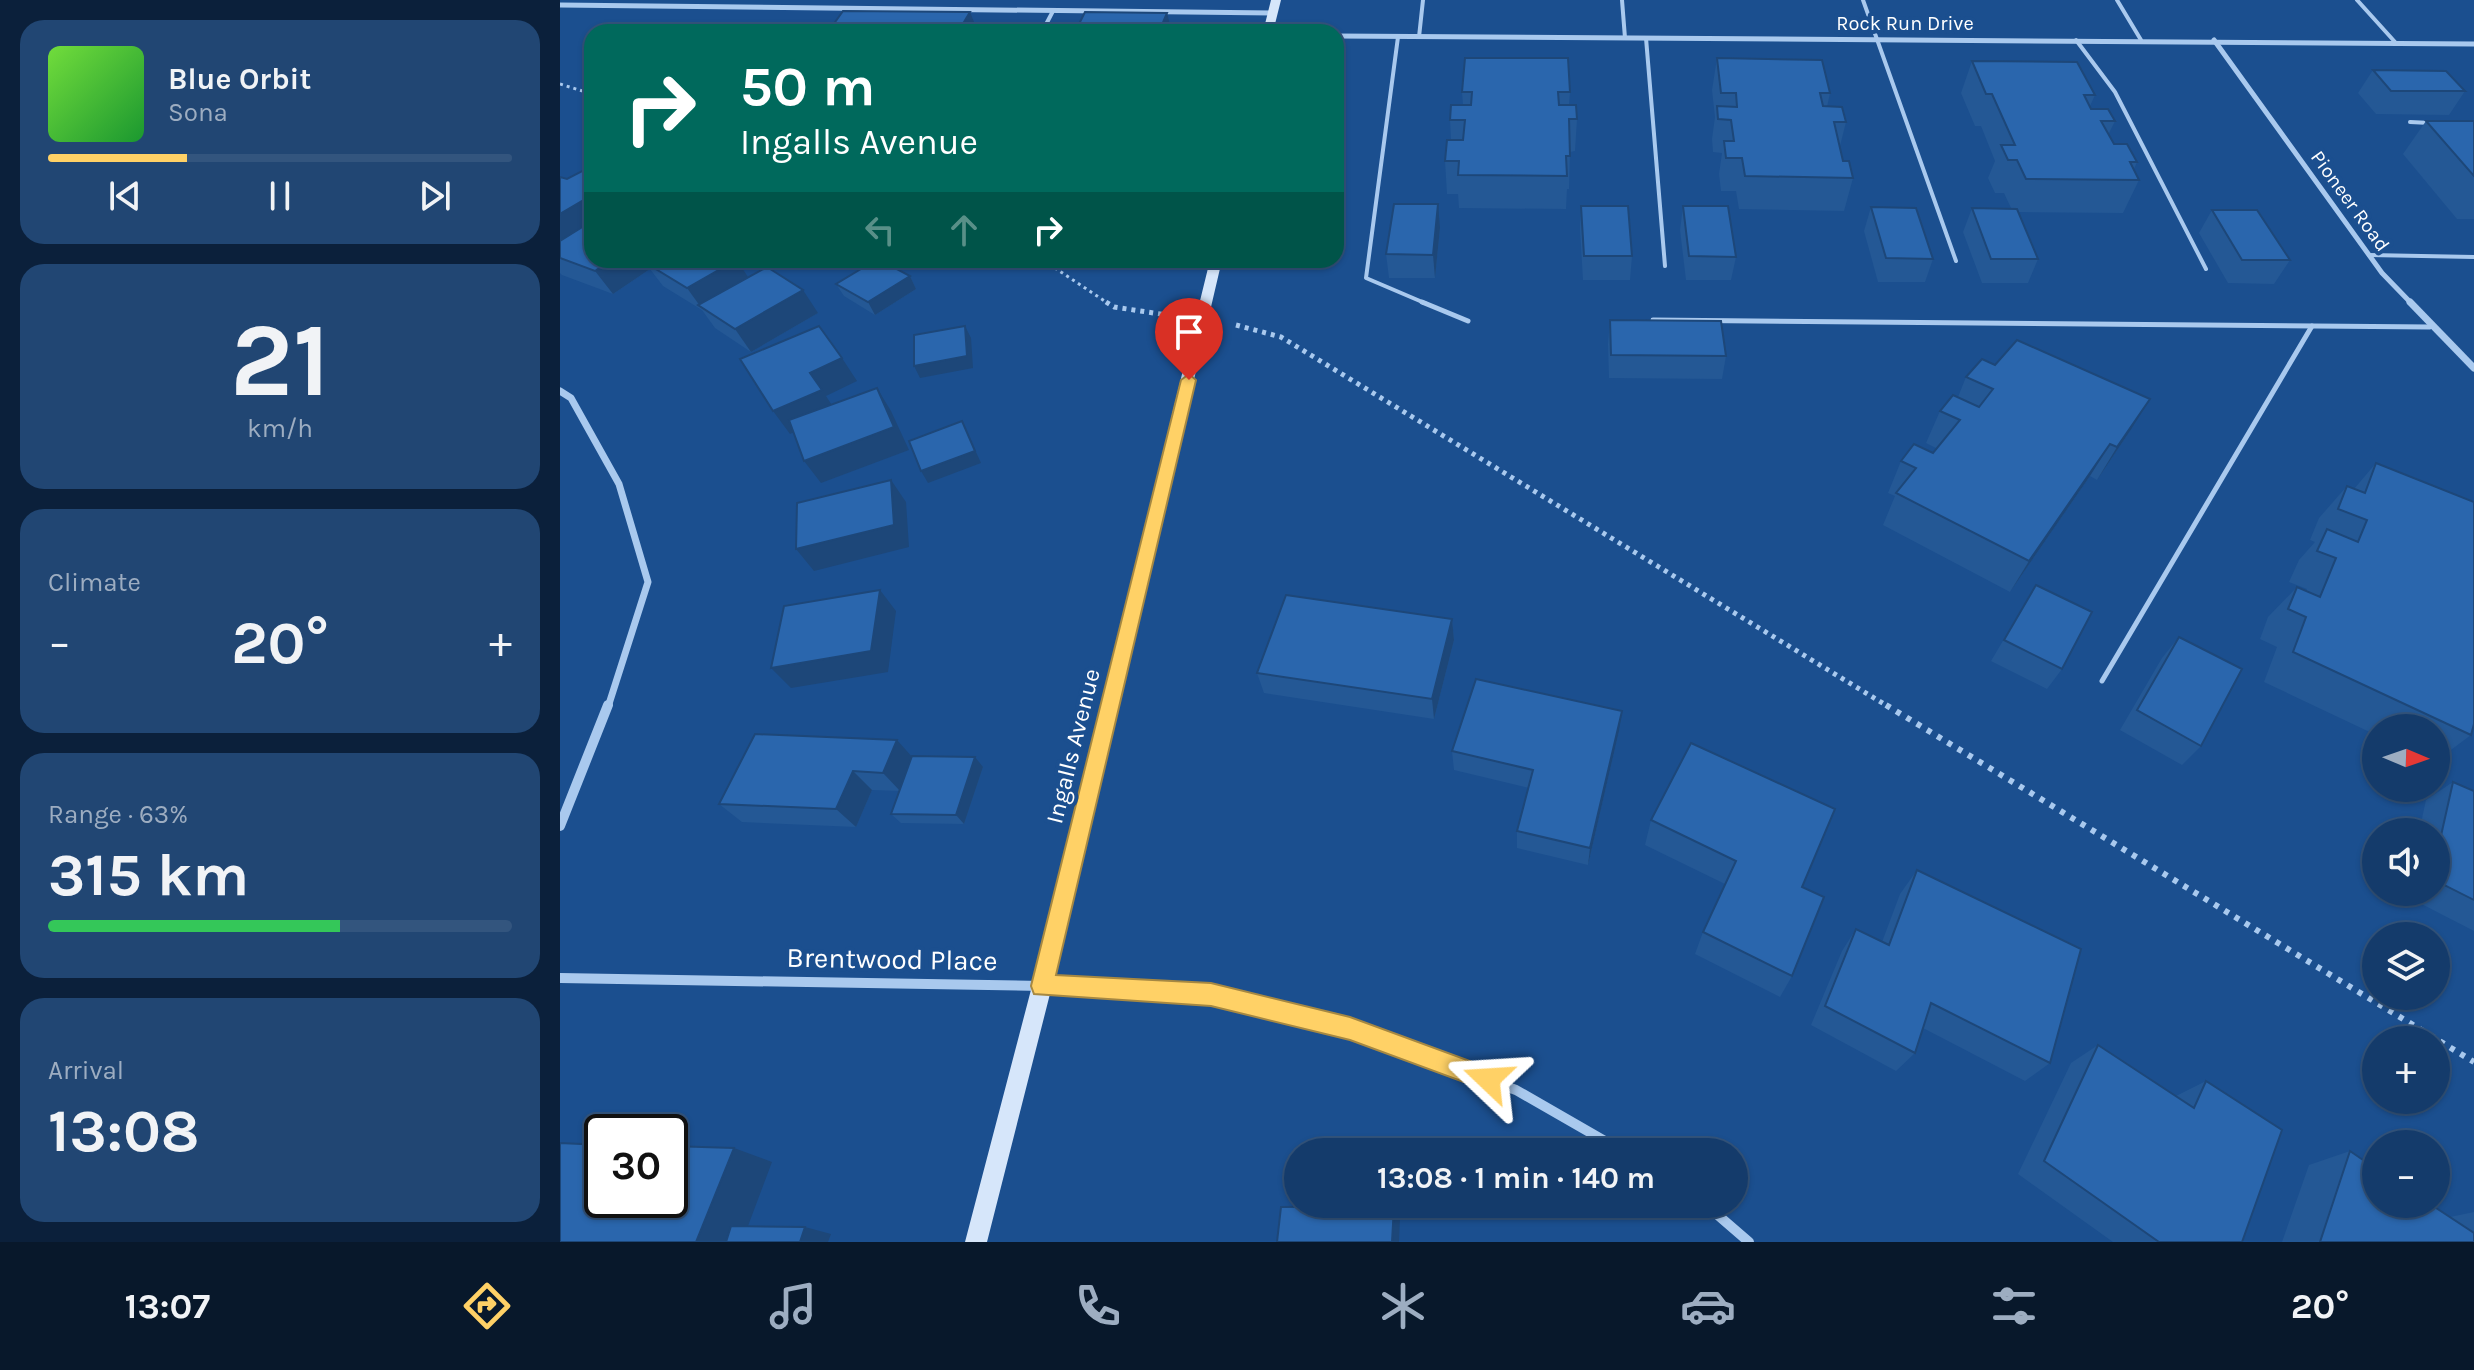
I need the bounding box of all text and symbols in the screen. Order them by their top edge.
street label: Rock Run Drive [1836,12,1974,35]
text: 50 m [740,54,875,119]
icon: right [608,56,712,160]
text: Blue Orbit [168,61,311,97]
text: Sona [168,97,228,128]
text: Ingalls Avenue [740,121,978,163]
street label: Pioneer Road [2306,146,2394,256]
icon: previous [103,174,147,218]
icon: pause [258,174,302,218]
icon: next [413,174,457,218]
icon: left [858,208,902,252]
icon: ahead [942,208,986,252]
icon: right [1026,208,1070,252]
pin [1155,298,1223,380]
text: 21 [230,300,330,421]
icon: arrive [1167,310,1211,354]
text: km/h [247,413,313,444]
text: Climate [48,567,141,598]
text: 20° [231,608,329,678]
text: − [48,617,71,668]
text: + [489,617,512,668]
street label: Ingalls Avenue [1040,666,1106,826]
north arrow [2362,714,2450,802]
map controls [2362,714,2450,1218]
text: Range · 63% [48,799,188,830]
button: sound [2362,818,2450,906]
text: 315 km [48,840,249,910]
button: layers [2362,922,2450,1010]
street label: Brentwood Place [786,941,998,977]
button: + [2362,1026,2450,1114]
position arrow [1446,1037,1530,1121]
text: Arrival [48,1055,124,1086]
text: 13:08 [48,1096,200,1166]
speed limit sign: 30 [584,1114,688,1218]
button: − [2362,1130,2450,1218]
text: 13:08 · 1 min · 140 m [1377,1160,1655,1196]
icon: directions [459,1278,515,1334]
icon: music [765,1278,821,1334]
icon: phone [1070,1278,1126,1334]
icon: climate [1375,1278,1431,1334]
icon: car [1680,1278,1736,1334]
icon: filters [1986,1278,2042,1334]
text: 13:07 [125,1285,210,1327]
text: 20° [2291,1285,2349,1327]

